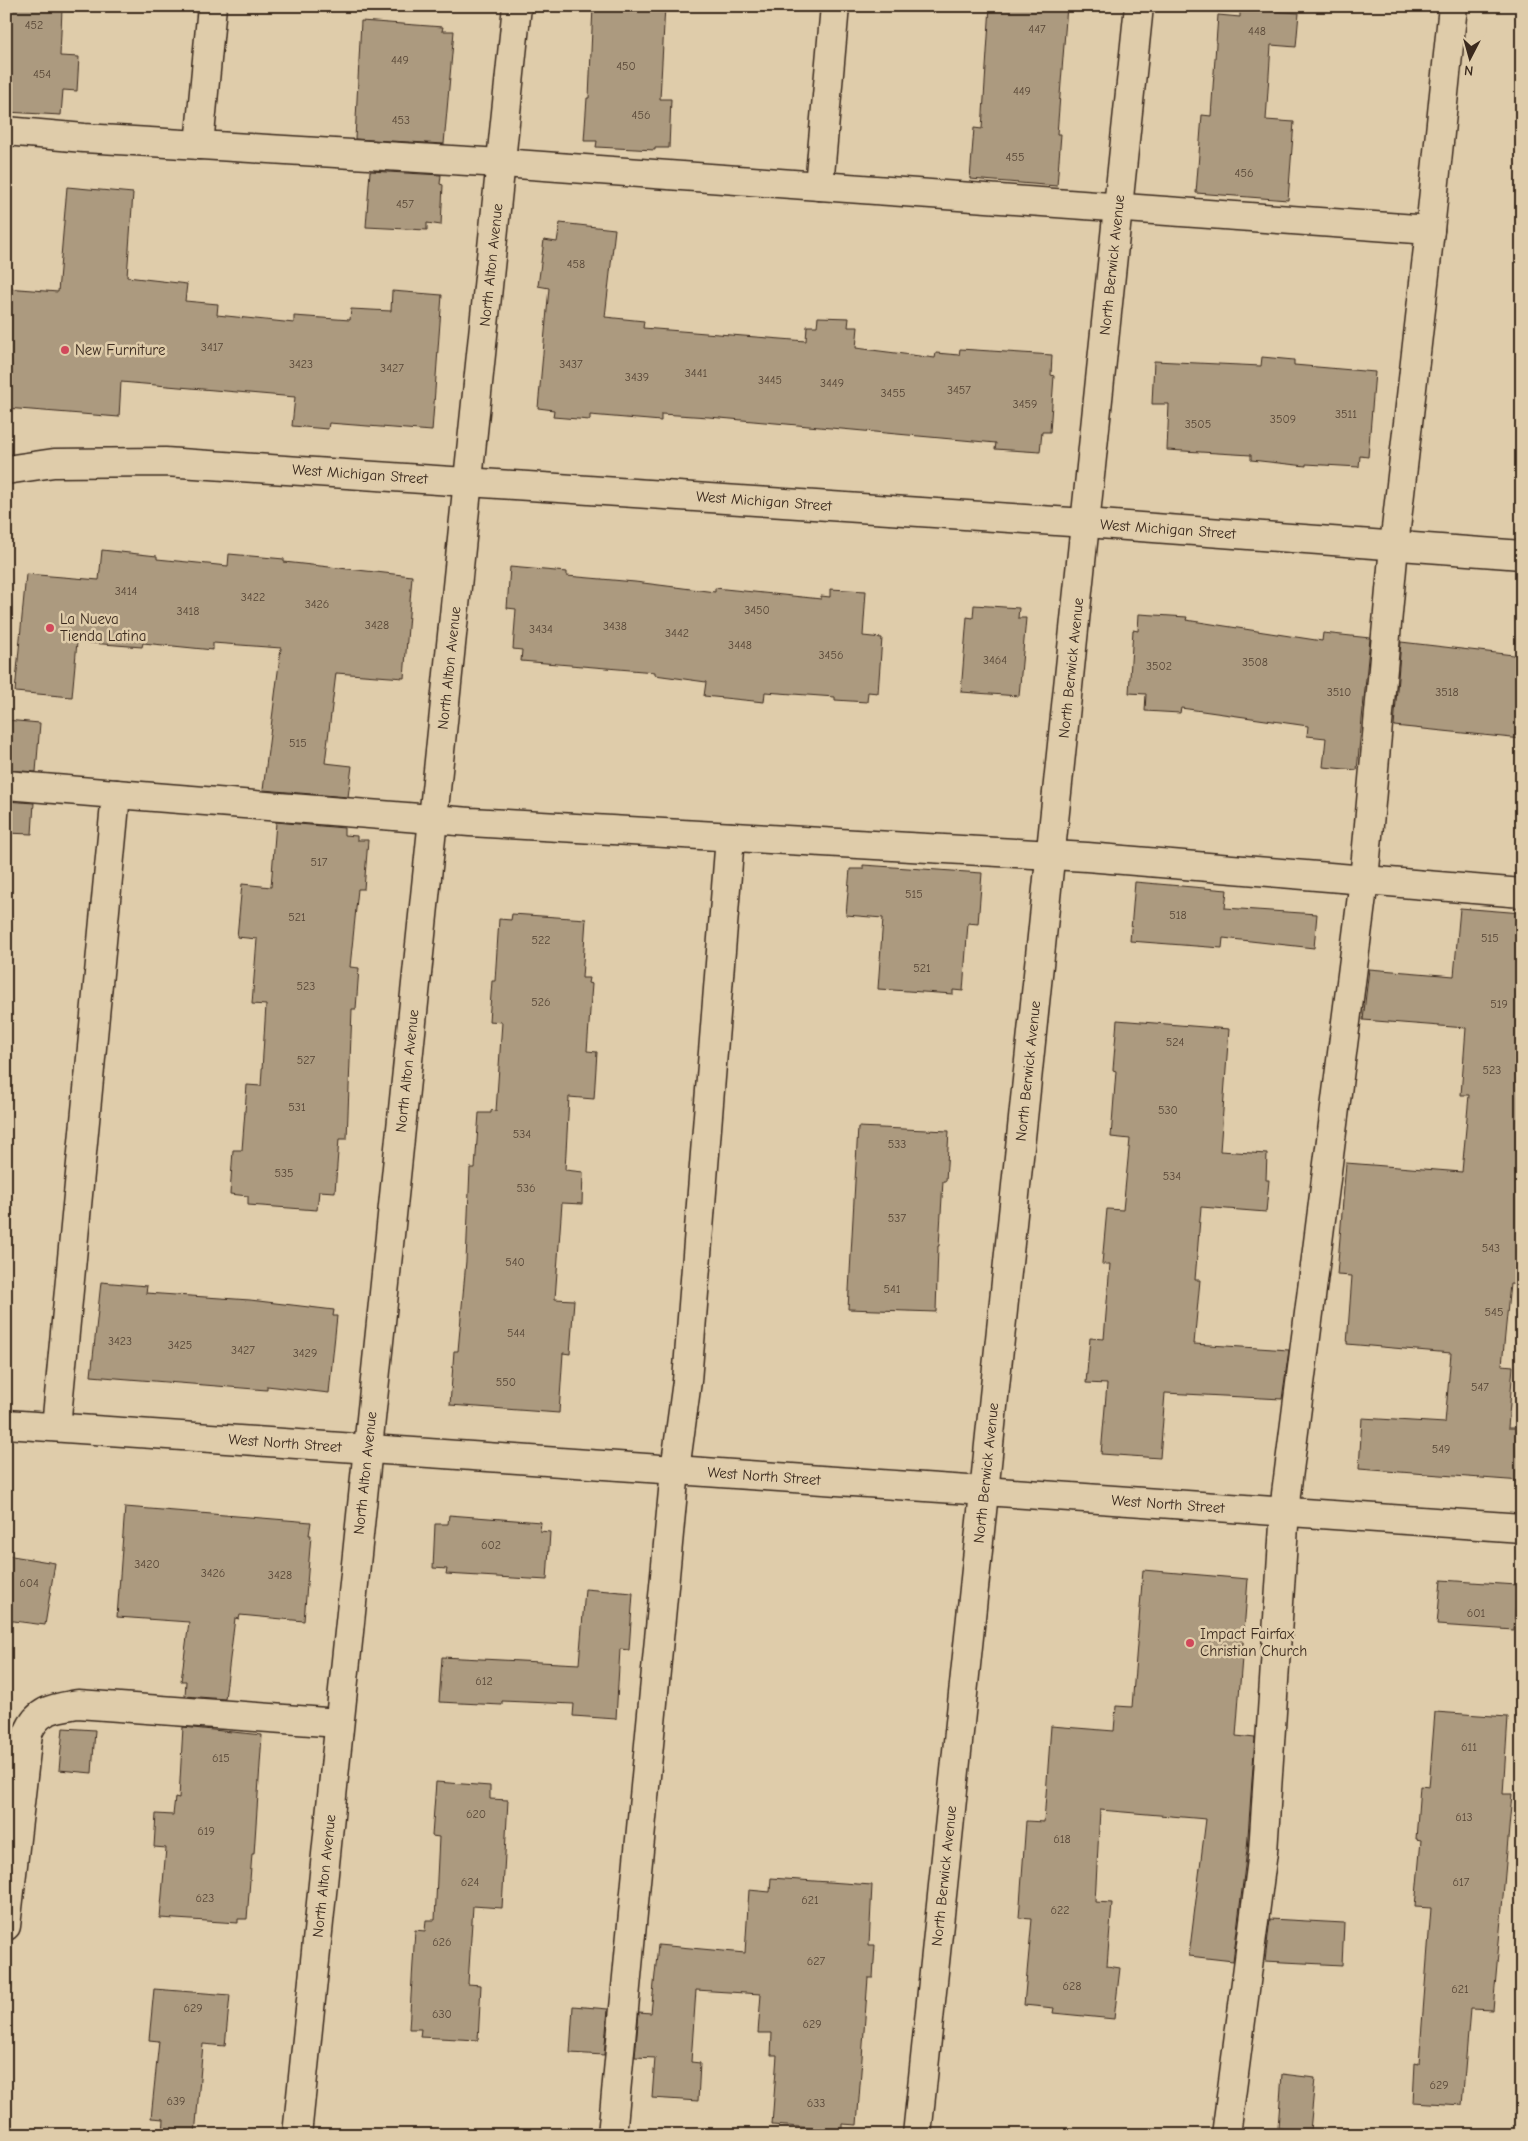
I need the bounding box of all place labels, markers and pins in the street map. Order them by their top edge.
place label: New Furniture [75,341,166,359]
marker: New Furniture [59,344,71,356]
place label: La Nueva Tienda Latina [60,610,146,645]
marker: La Nueva Tienda Latina [44,622,56,634]
place label: Impact Fairfax Christian Church [1200,1625,1307,1660]
marker: Impact Fairfax Christian Church [1184,1637,1196,1649]

